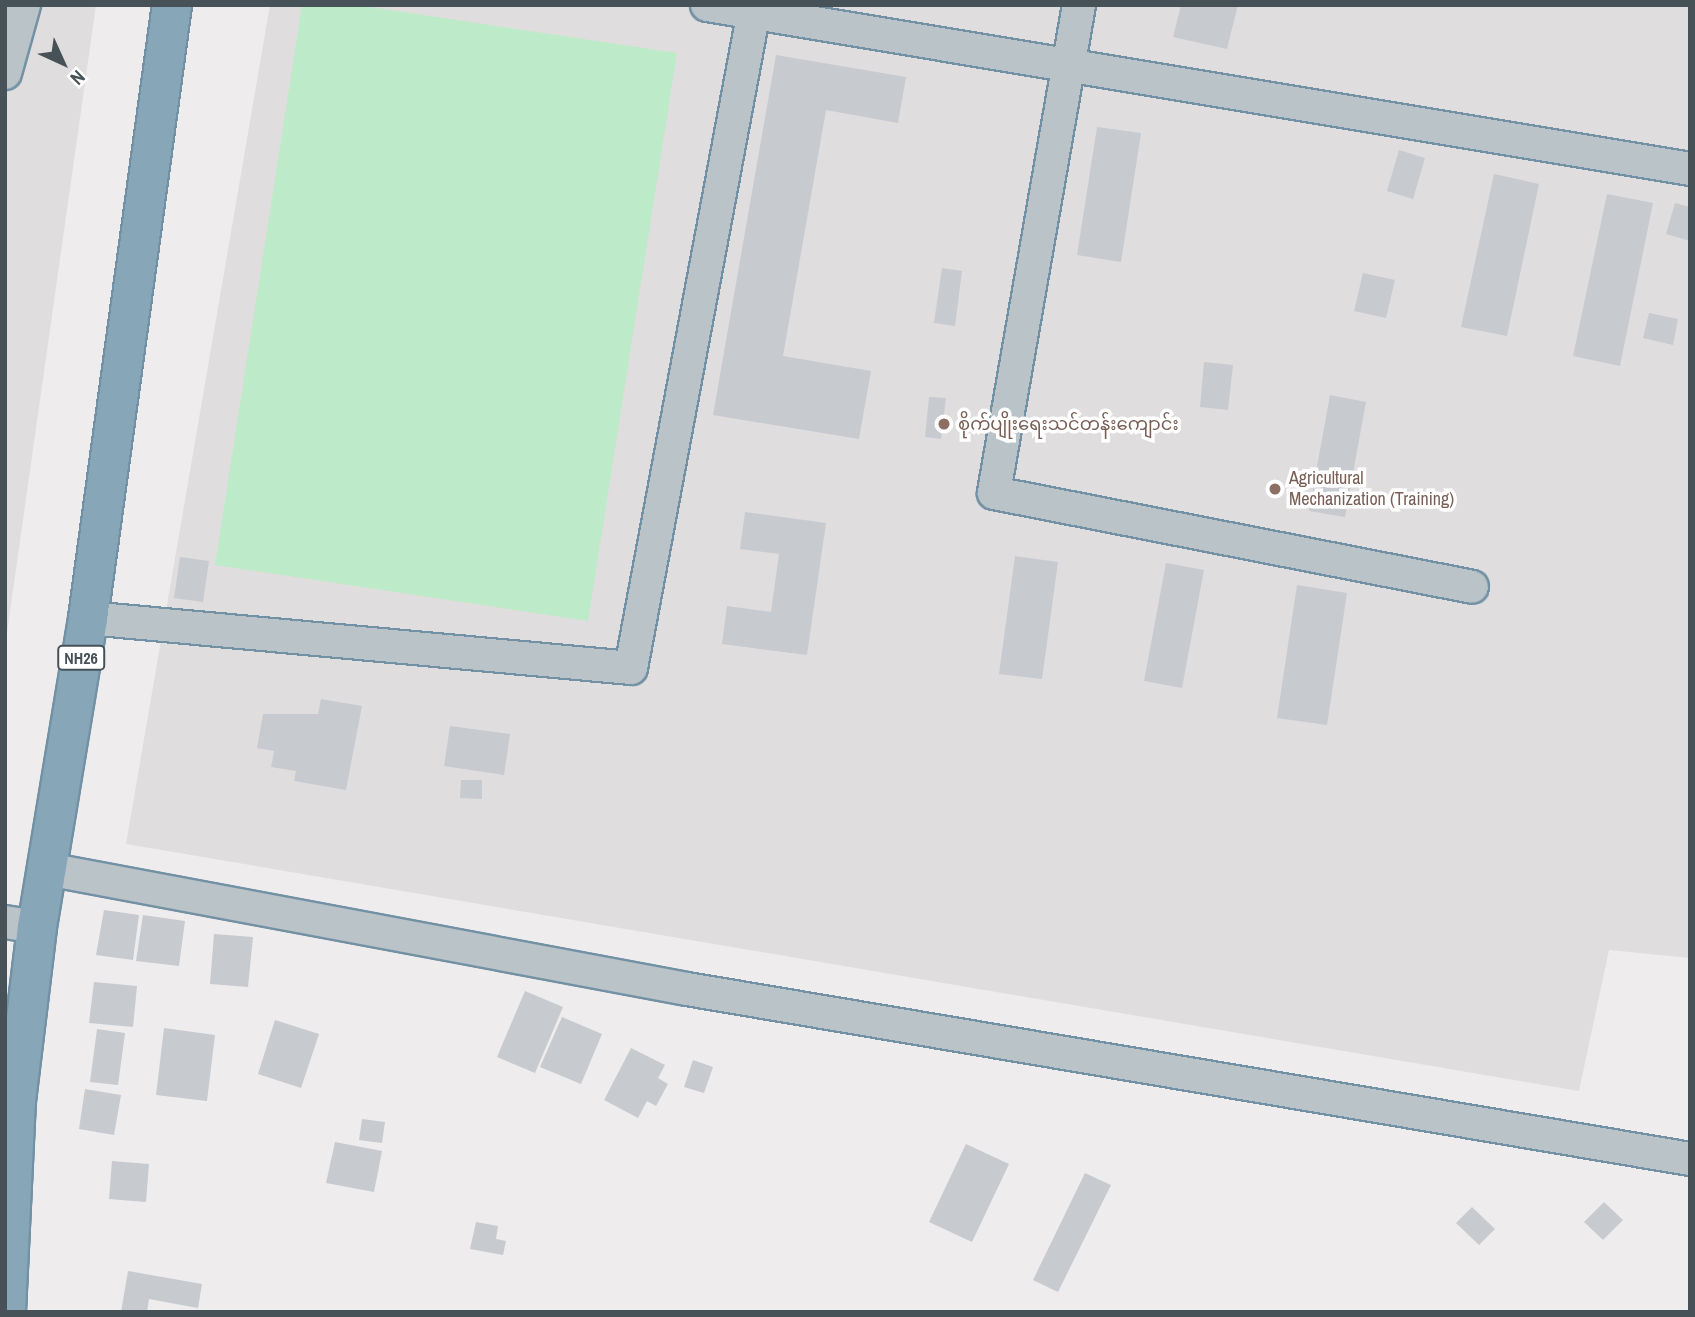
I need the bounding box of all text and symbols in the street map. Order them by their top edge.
north arrow [28,28,98,98]
text: N [65,65,91,91]
place label: စိုက်ပျိုးရေးသင်တန်းကျောင်း [958,413,1179,435]
marker: စိုက်ပျိုးရေးသင်တန်းကျောင်း [936,416,952,432]
place label: Agricultural Mechanization (Training) [1289,468,1454,510]
marker: Agricultural Mechanization (Training) [1267,481,1283,497]
road number: NH26 [56,646,106,670]

